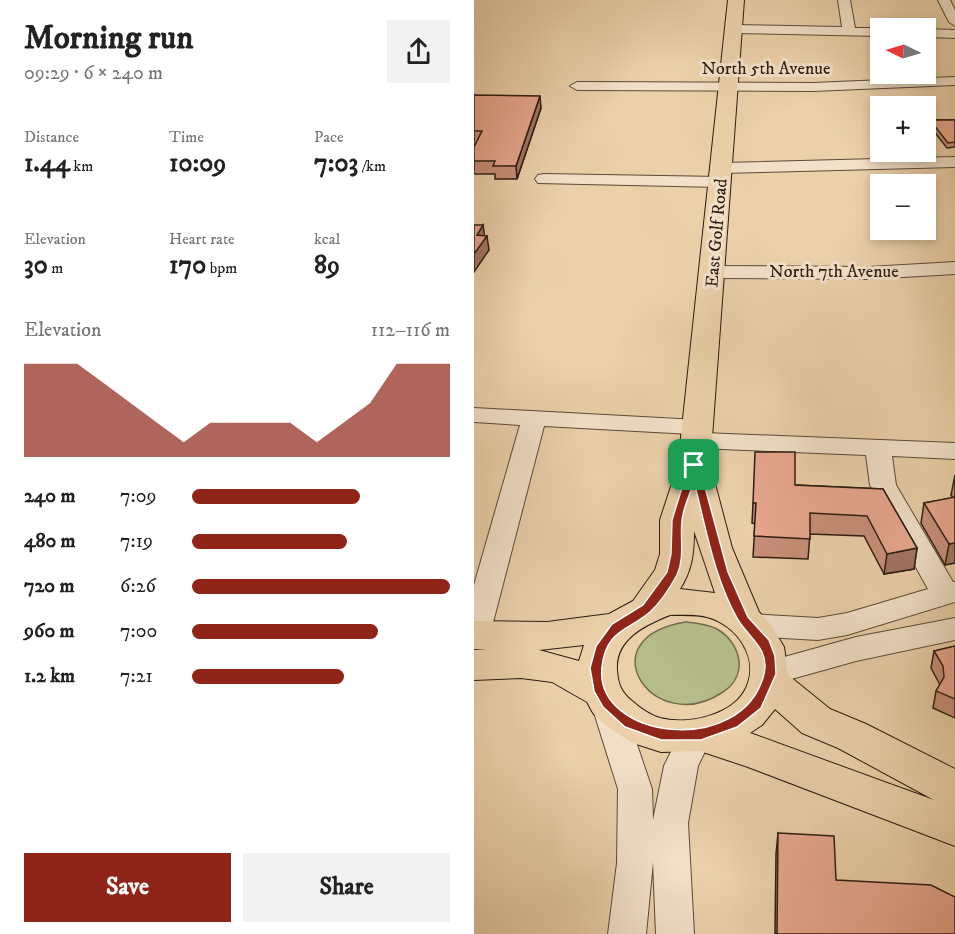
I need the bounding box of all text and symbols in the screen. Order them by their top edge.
text: Morning run [24,18,193,59]
north arrow [870,18,936,84]
map controls [870,18,936,240]
button: share [387,20,450,83]
street label: North 5th Avenue [702,58,830,80]
text: 09:29 · 6 × 240 m [24,61,163,86]
button: + [870,96,936,162]
text: Distance [24,127,79,147]
text: Time [169,127,204,147]
text: Pace [314,127,344,147]
text: 1.44 [24,147,70,180]
text: 10:09 [169,147,226,180]
text: 7:03 [314,147,358,180]
text: km [70,156,93,176]
text: /km [358,156,386,176]
button: − [870,174,936,240]
street label: East Golf Road [701,178,733,289]
text: Elevation [24,229,86,249]
text: Heart rate [169,229,235,249]
text: kcal [314,229,340,249]
text: 30 [24,249,48,282]
text: 170 [169,249,206,282]
text: 89 [314,249,340,282]
text: m [48,258,63,278]
text: bpm [206,258,237,278]
street label: North 7th Avenue [769,261,899,283]
text: Elevation [24,318,101,343]
text: 112–116 m [371,318,450,343]
pin [668,439,719,490]
icon: arrive [677,448,710,481]
text: 240 m [24,484,75,509]
text: 7:09 [120,484,157,509]
text: 480 m [24,529,76,554]
text: 7:19 [120,529,153,554]
text: 720 m [24,574,74,599]
text: 6:26 [120,574,156,599]
text: 960 m [24,619,74,644]
text: 7:00 [120,619,157,644]
text: 1.2 km [24,664,75,689]
text: 7:21 [120,664,153,689]
button: Save [24,853,231,922]
button: Share [243,853,450,922]

